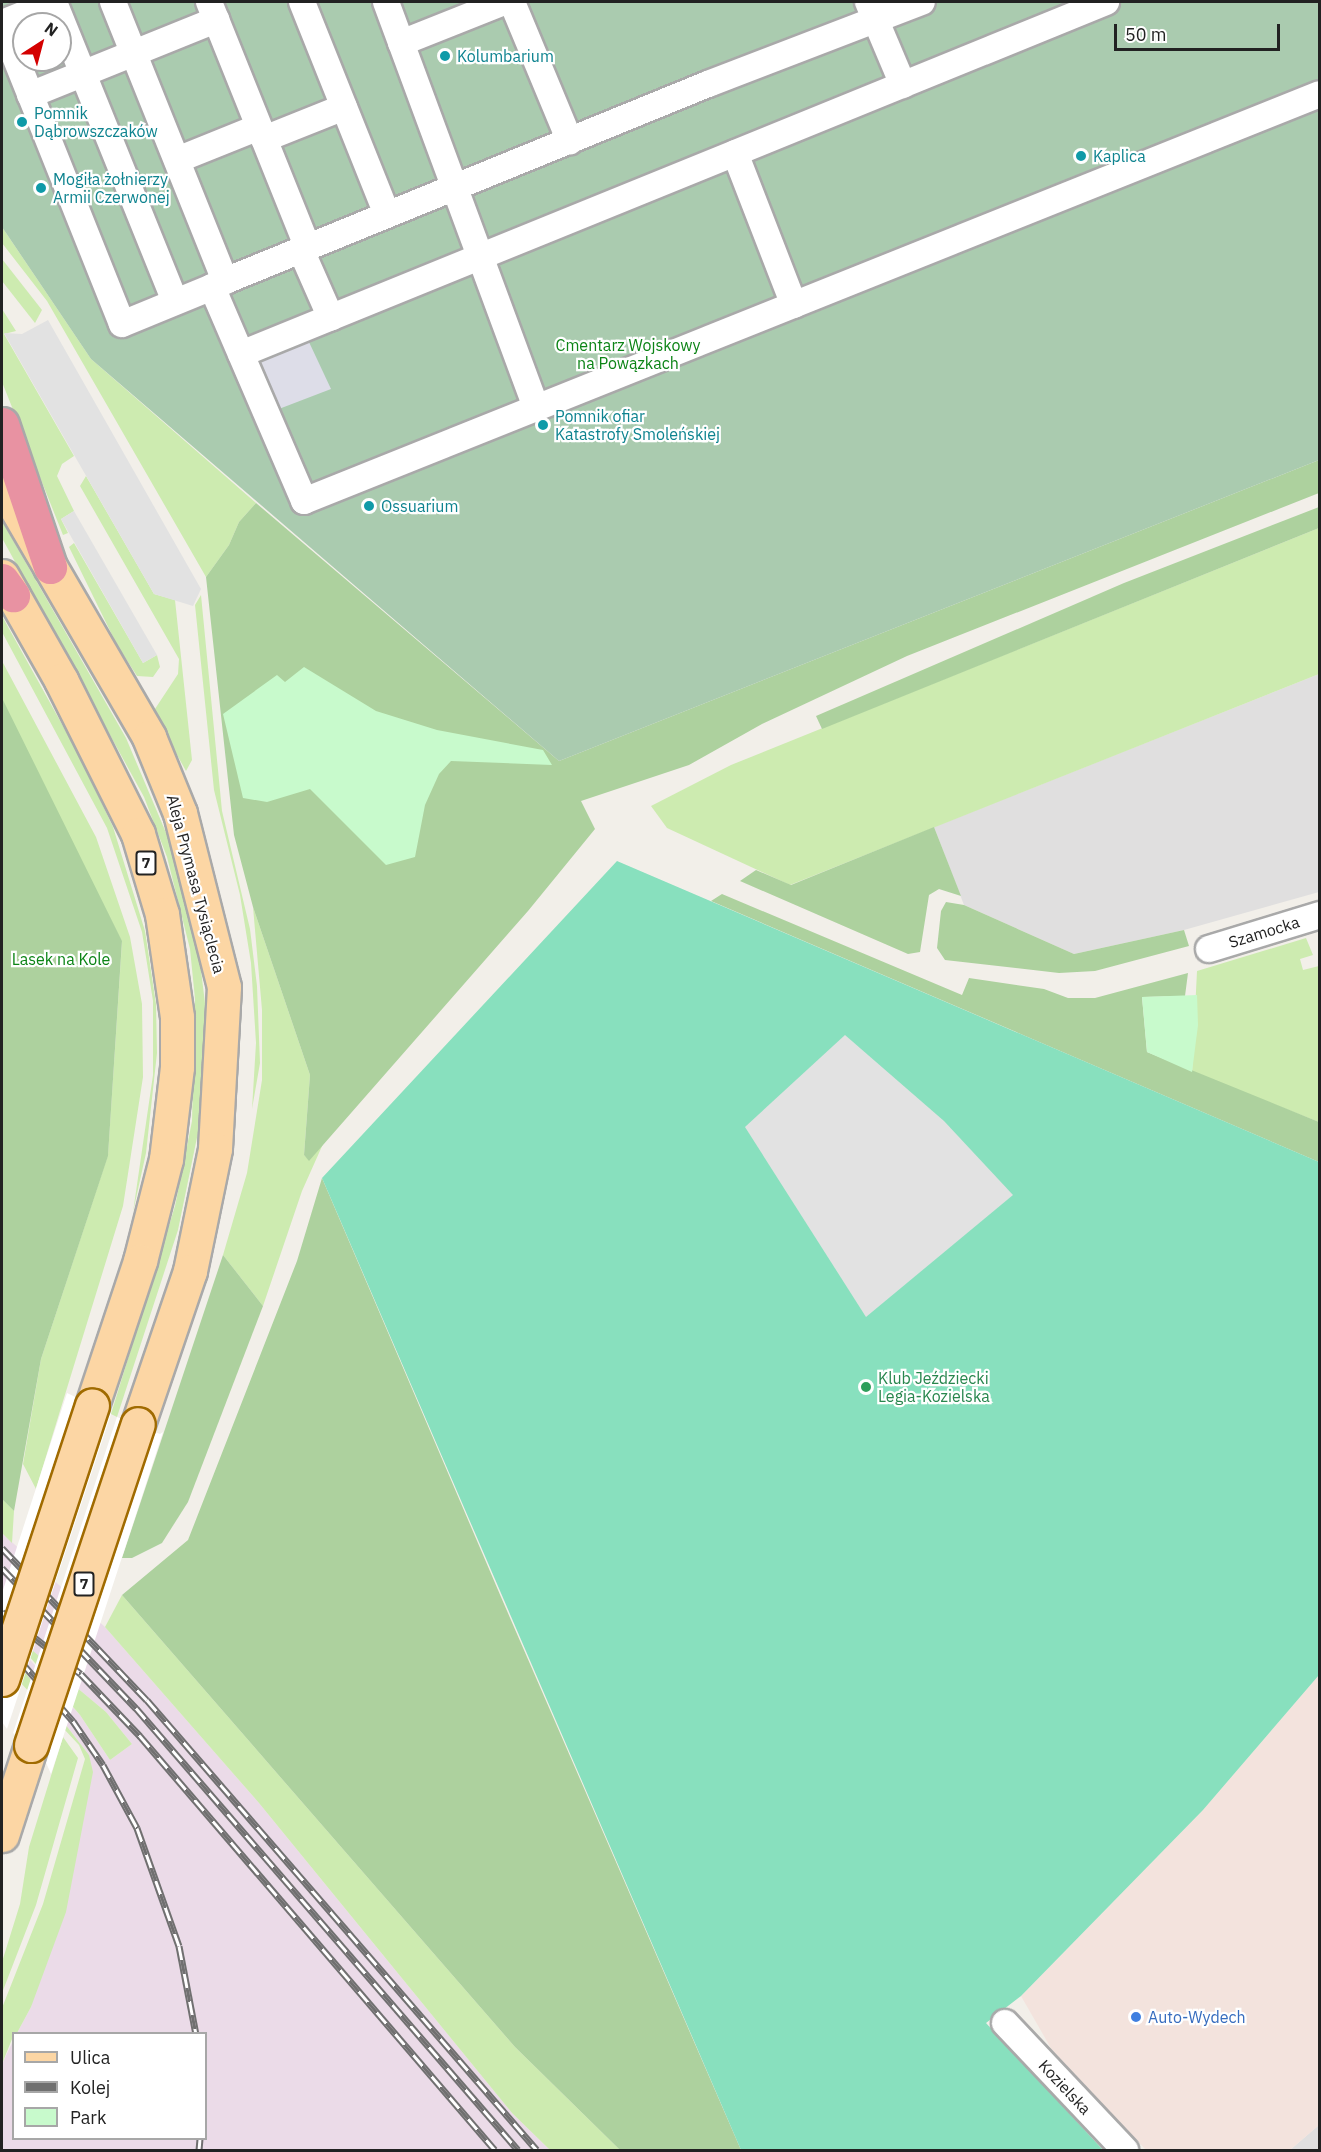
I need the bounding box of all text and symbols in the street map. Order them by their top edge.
north arrow [12,12,72,72]
scale bar [1117,12,1284,50]
text: N [41,18,62,41]
text: 50 m [1125,23,1167,46]
place label: Kolumbarium [457,46,554,66]
marker: Kolumbarium [438,49,452,63]
place label: Pomnik Dąbrowszczaków [34,103,158,141]
marker: Pomnik Dąbrowszczaków [15,115,29,129]
place label: Kaplica [1093,146,1146,166]
marker: Kaplica [1074,149,1088,163]
place label: Mogiła żołnierzy Armii Czerwonej [53,169,170,207]
marker: Mogiła żołnierzy Armii Czerwonej [34,181,48,195]
park label: Cmentarz Wojskowy na Powązkach [555,335,701,373]
place label: Pomnik ofiar Katastrofy Smoleńskiej [555,406,720,444]
marker: Pomnik ofiar Katastrofy Smoleńskiej [536,418,550,432]
place label: Ossuarium [381,496,458,516]
marker: Ossuarium [362,499,376,513]
street label: Aleja Prymasa Tysiąclecia [163,792,229,976]
road number: 7 [136,851,156,875]
street label: Szamocka [1226,912,1302,952]
park label: Lasek na Kole [12,949,110,969]
place label: Klub Jeździecki Legia-Kozielska [878,1368,990,1406]
marker: Klub Jeździecki Legia-Kozielska [859,1380,873,1394]
road number: 7 [74,1572,94,1596]
place label: Auto-Wydech [1148,2007,1246,2027]
marker: Auto-Wydech [1129,2010,1143,2024]
legend [12,2032,207,2140]
text: Ulica [70,2046,110,2069]
street label: Kozielska [1035,2056,1095,2118]
text: Kolej [70,2076,110,2099]
text: Park [70,2106,106,2129]

